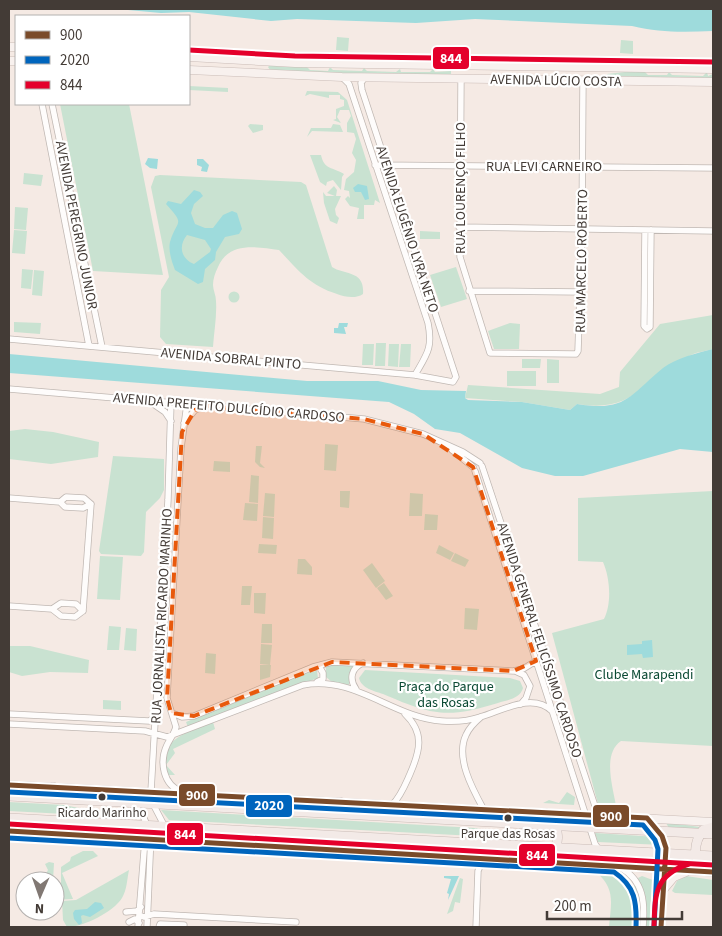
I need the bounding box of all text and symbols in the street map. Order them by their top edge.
legend [15,15,190,105]
text: 900 [60,25,82,46]
line badge: 844 [432,46,470,70]
text: 844 [440,49,463,69]
text: 2020 [60,50,90,71]
street label: AVENIDA LÚCIO COSTA [490,70,622,92]
text: 844 [60,75,83,96]
street label: RUA LOURENÇO FILHO [451,122,471,254]
street label: AVENIDA PEREGRINO JUNIOR [50,139,102,311]
street label: AVENIDA EUGÊNIO LYRA NETO [371,143,444,315]
street label: RUA LEVI CARNEIRO [486,157,602,177]
street label: RUA MARCELO ROBERTO [571,189,593,333]
street label: AVENIDA SOBRAL PINTO [160,343,302,375]
street label: AVENIDA PREFEITO DULCÍDIO CARDOSO [112,388,346,428]
street label: RUA JORNALISTA RICARDO MARINHO [146,508,178,724]
street label: AVENIDA GENERAL FELICÍSSIMO CARDOSO [491,520,587,761]
park label: Clube Marapendi [594,665,694,685]
park label: Praça do Parque das Rosas [398,677,494,713]
line badge: 900 [178,783,216,807]
text: 900 [186,786,208,806]
marker: Ricardo Marinho [97,792,107,802]
line badge: 2020 [245,794,293,818]
text: 2020 [254,796,284,816]
place label: Ricardo Marinho [57,804,147,822]
line badge: 900 [592,804,630,828]
text: 900 [600,807,622,827]
marker: Parque das Rosas [503,813,513,823]
line badge: 844 [166,822,204,846]
text: 844 [174,825,197,845]
place label: Parque das Rosas [461,825,556,843]
line badge: 844 [518,843,556,867]
text: 844 [526,846,549,866]
north arrow [15,871,65,921]
scale bar [547,888,682,920]
text: 200 m [554,896,592,917]
text: N [35,898,45,918]

